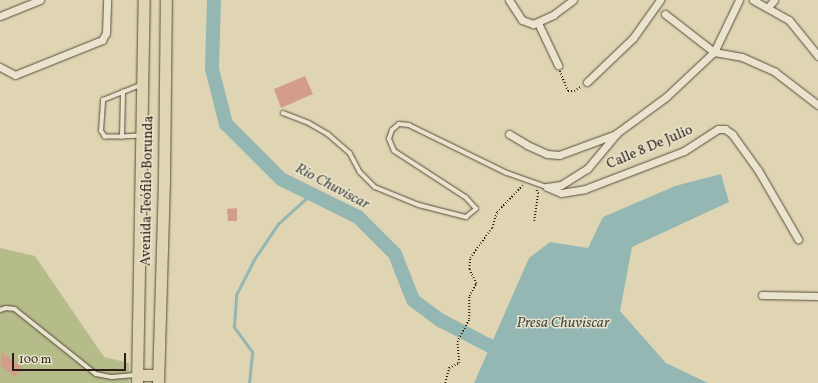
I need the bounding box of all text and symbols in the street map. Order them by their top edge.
street label: Avenida Teófilo Borunda [138,115,158,267]
street label: Calle 8 De Julio [604,122,696,174]
water label: Rio Chuviscar [292,160,372,214]
water label: Presa Chuviscar [516,315,610,333]
scale bar [14,345,128,371]
text: 100 m [19,352,51,368]

